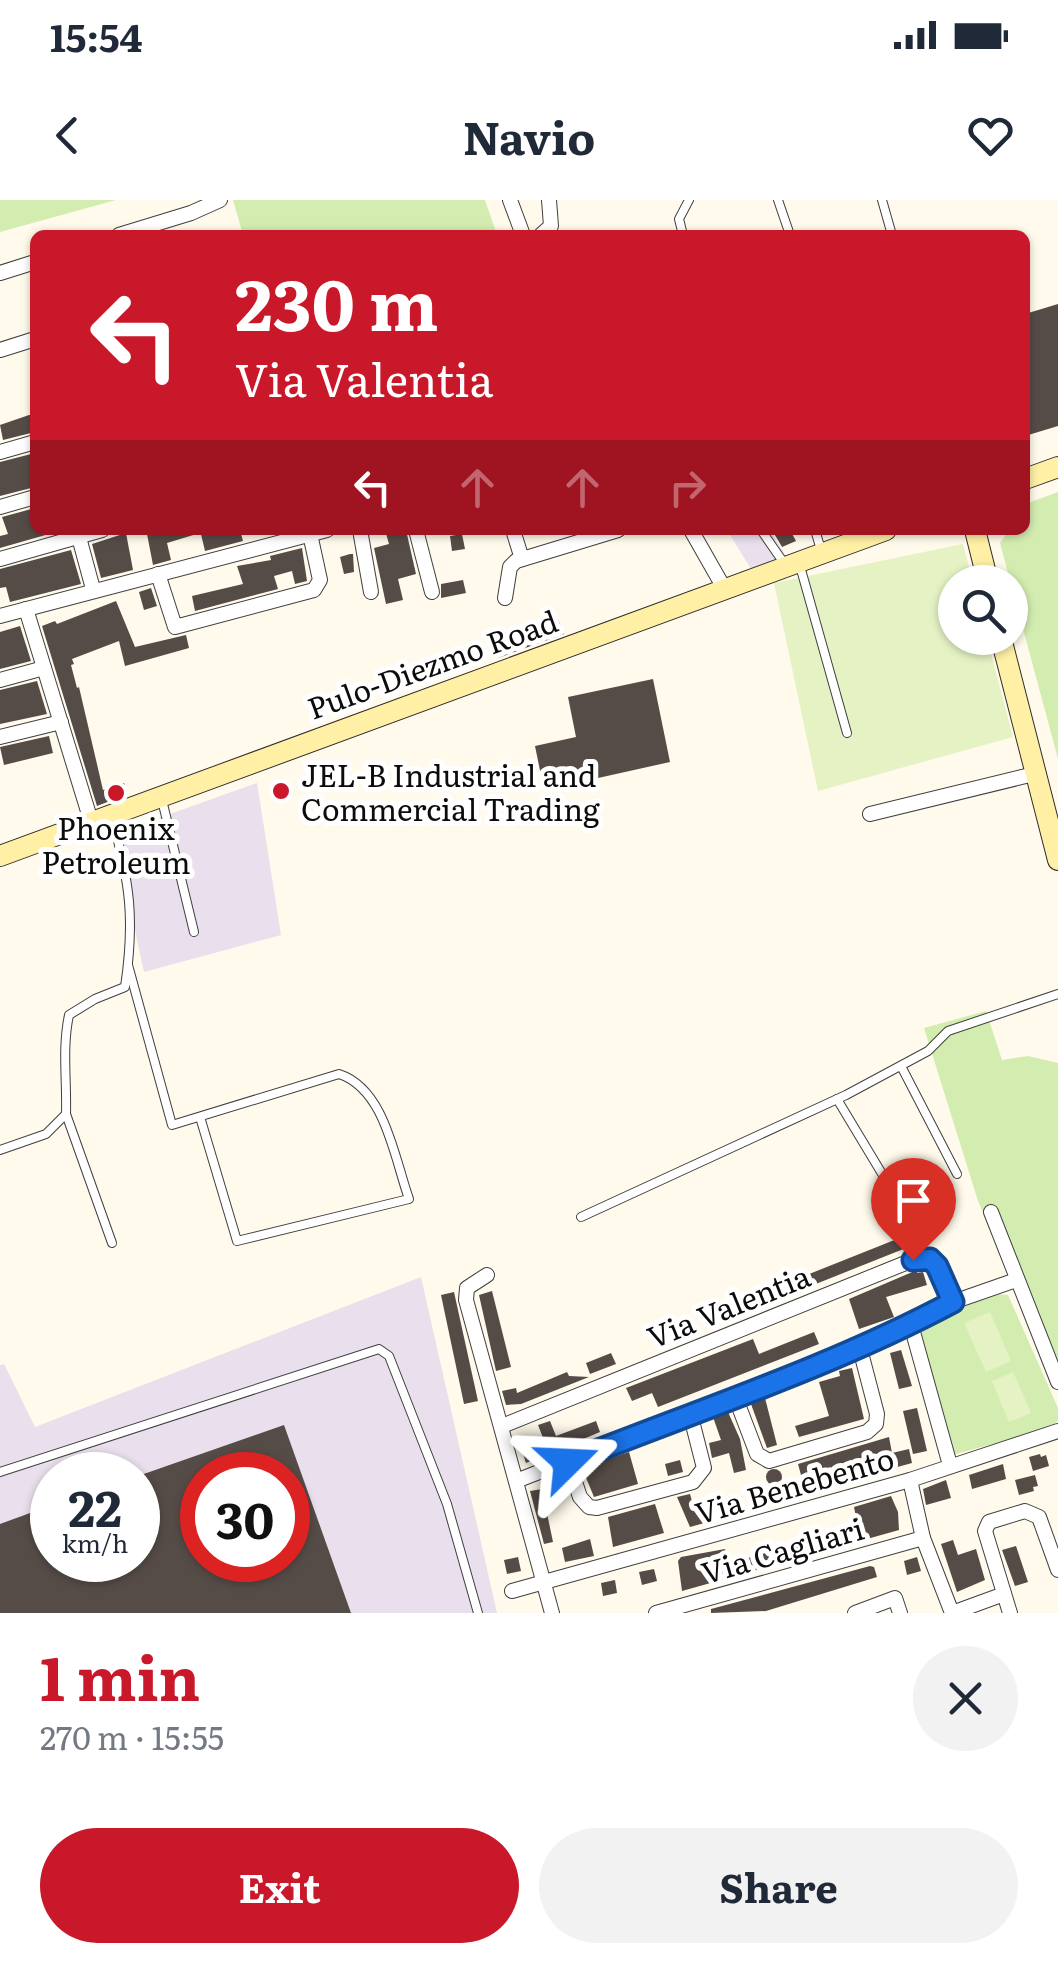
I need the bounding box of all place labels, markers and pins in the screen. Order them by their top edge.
place label: JEL-B Industrial and Commercial Trading [301,752,600,830]
marker: JEL-B Industrial and Commercial Trading [270,780,292,802]
marker: Phoenix Petroleum [105,782,127,804]
place label: Phoenix Petroleum [42,805,190,883]
pin [871,1158,956,1261]

